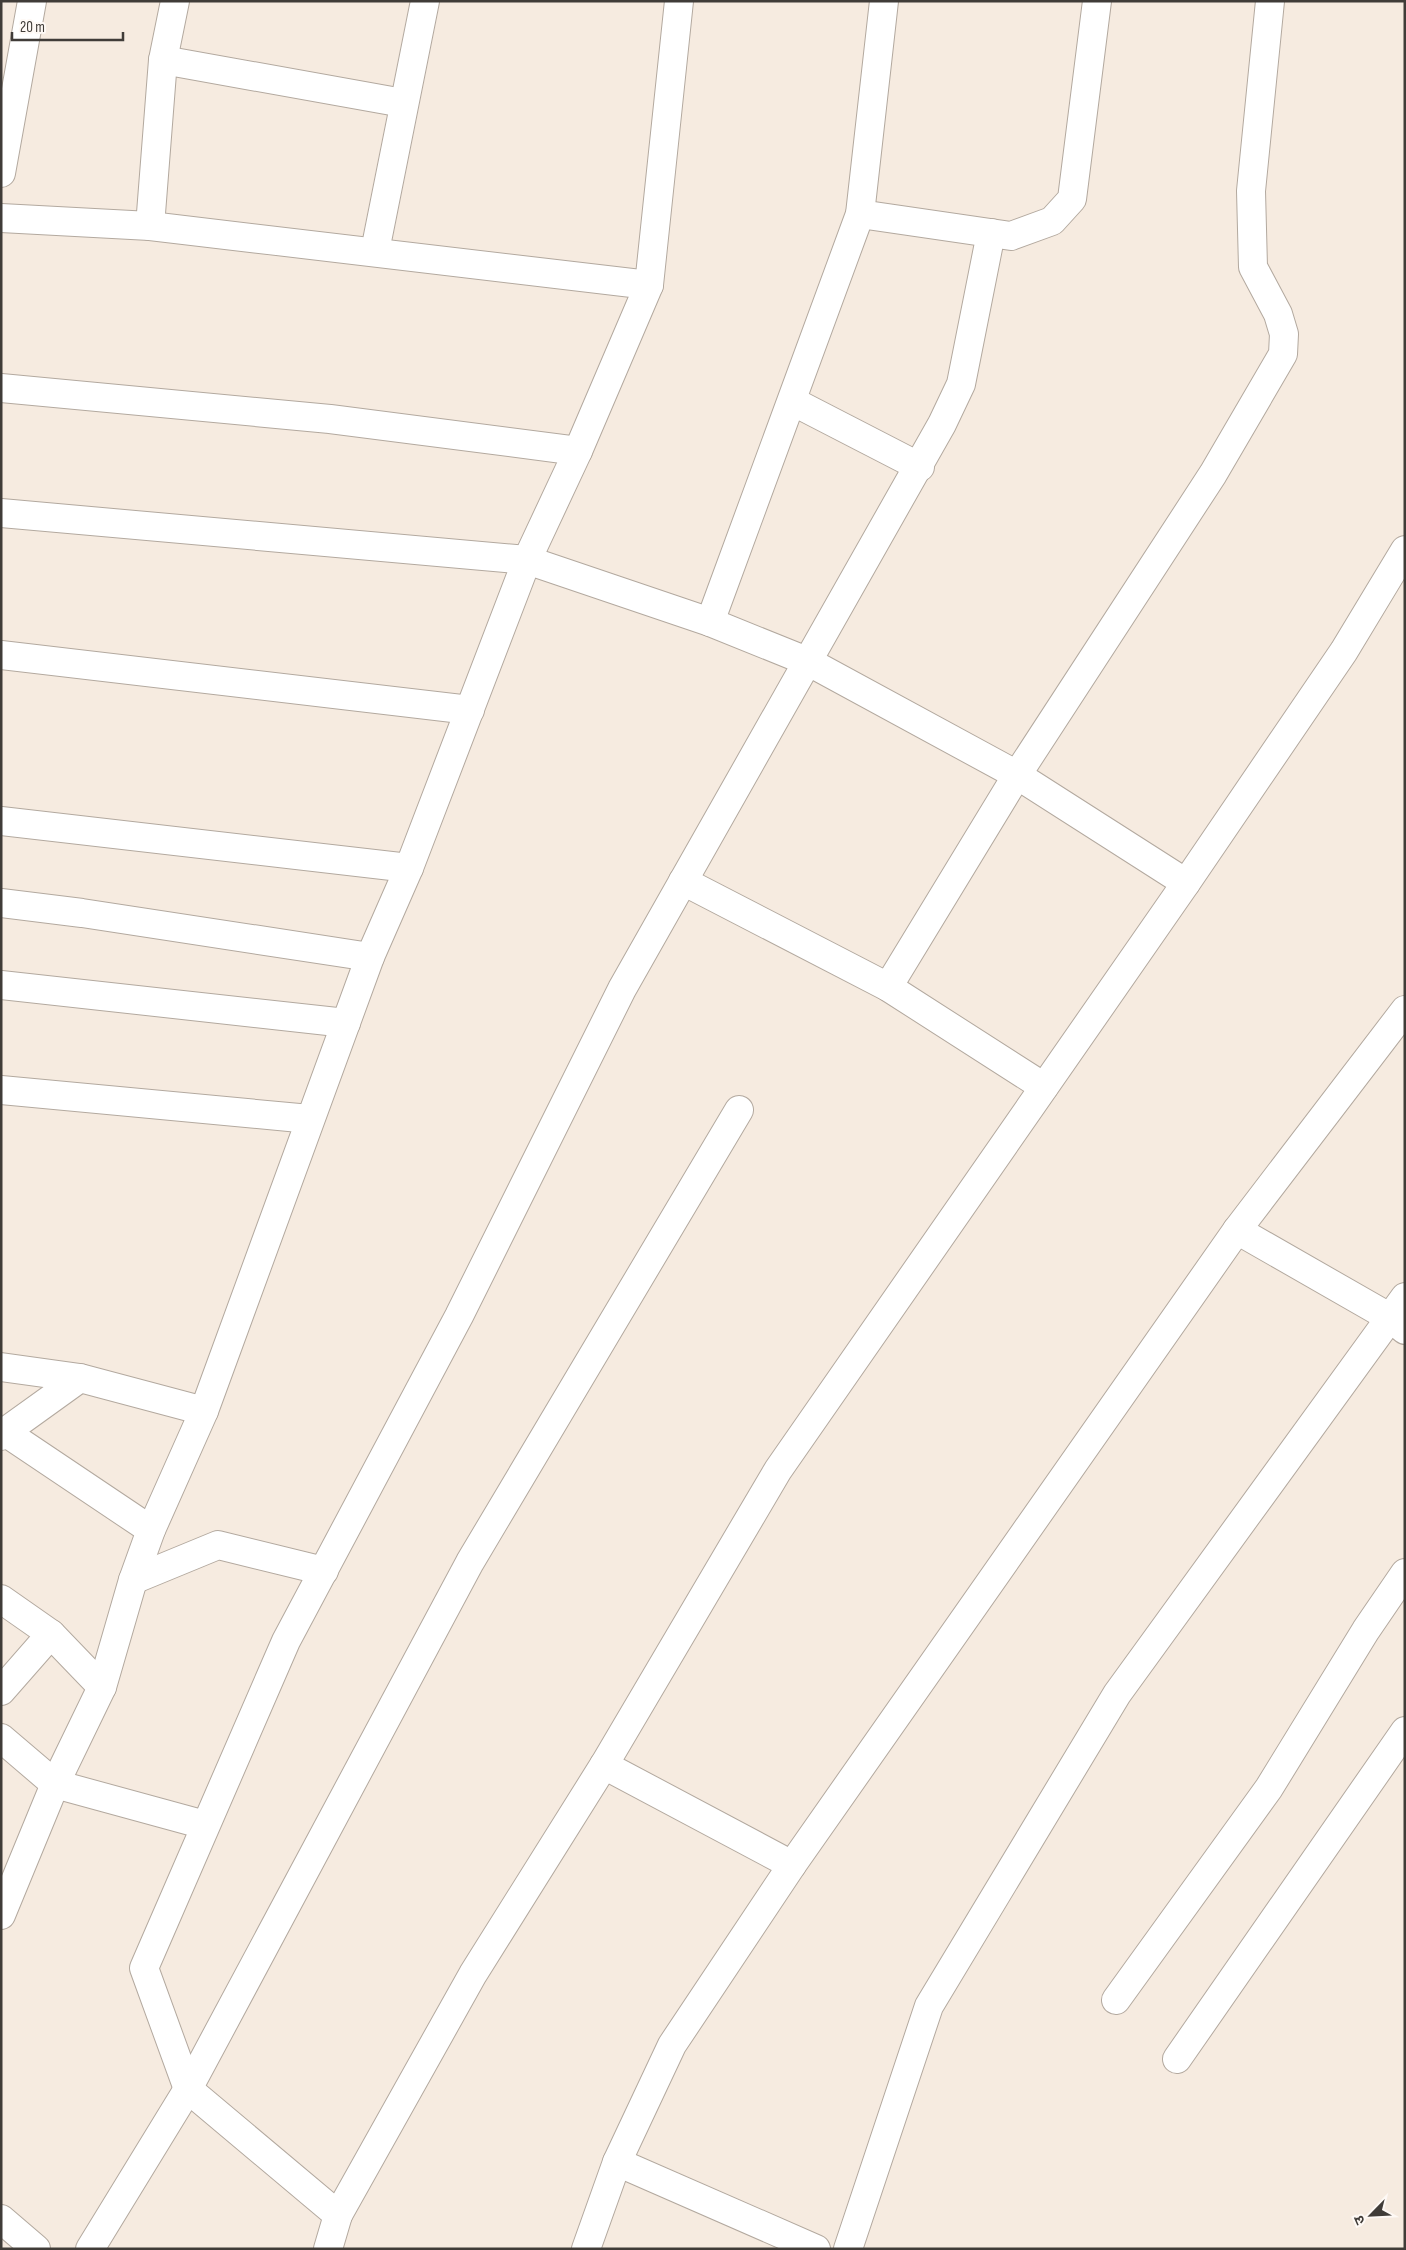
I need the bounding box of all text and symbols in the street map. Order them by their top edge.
scale bar [12,10,124,42]
text: 20 m [20,18,45,37]
north arrow [1346,2190,1396,2240]
text: उ [1350,2212,1369,2227]

